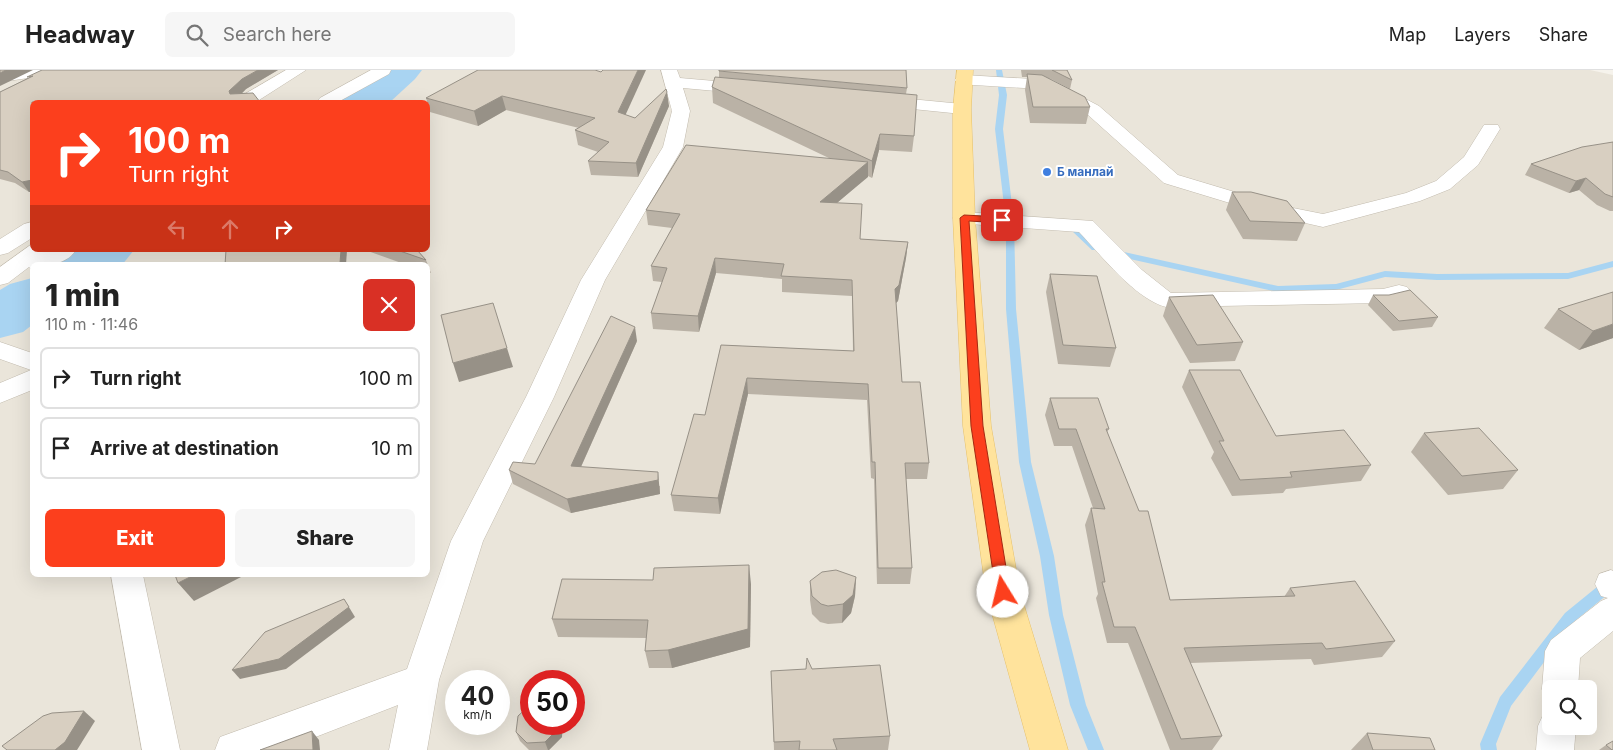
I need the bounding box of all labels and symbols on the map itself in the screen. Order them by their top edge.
place label: Б манлай [1057,164,1113,179]
marker: Б манлай [1041,166,1053,178]
pin [981,199,1023,241]
position arrow [976,565,1028,617]
speed limit sign: 50 [520,670,585,735]

